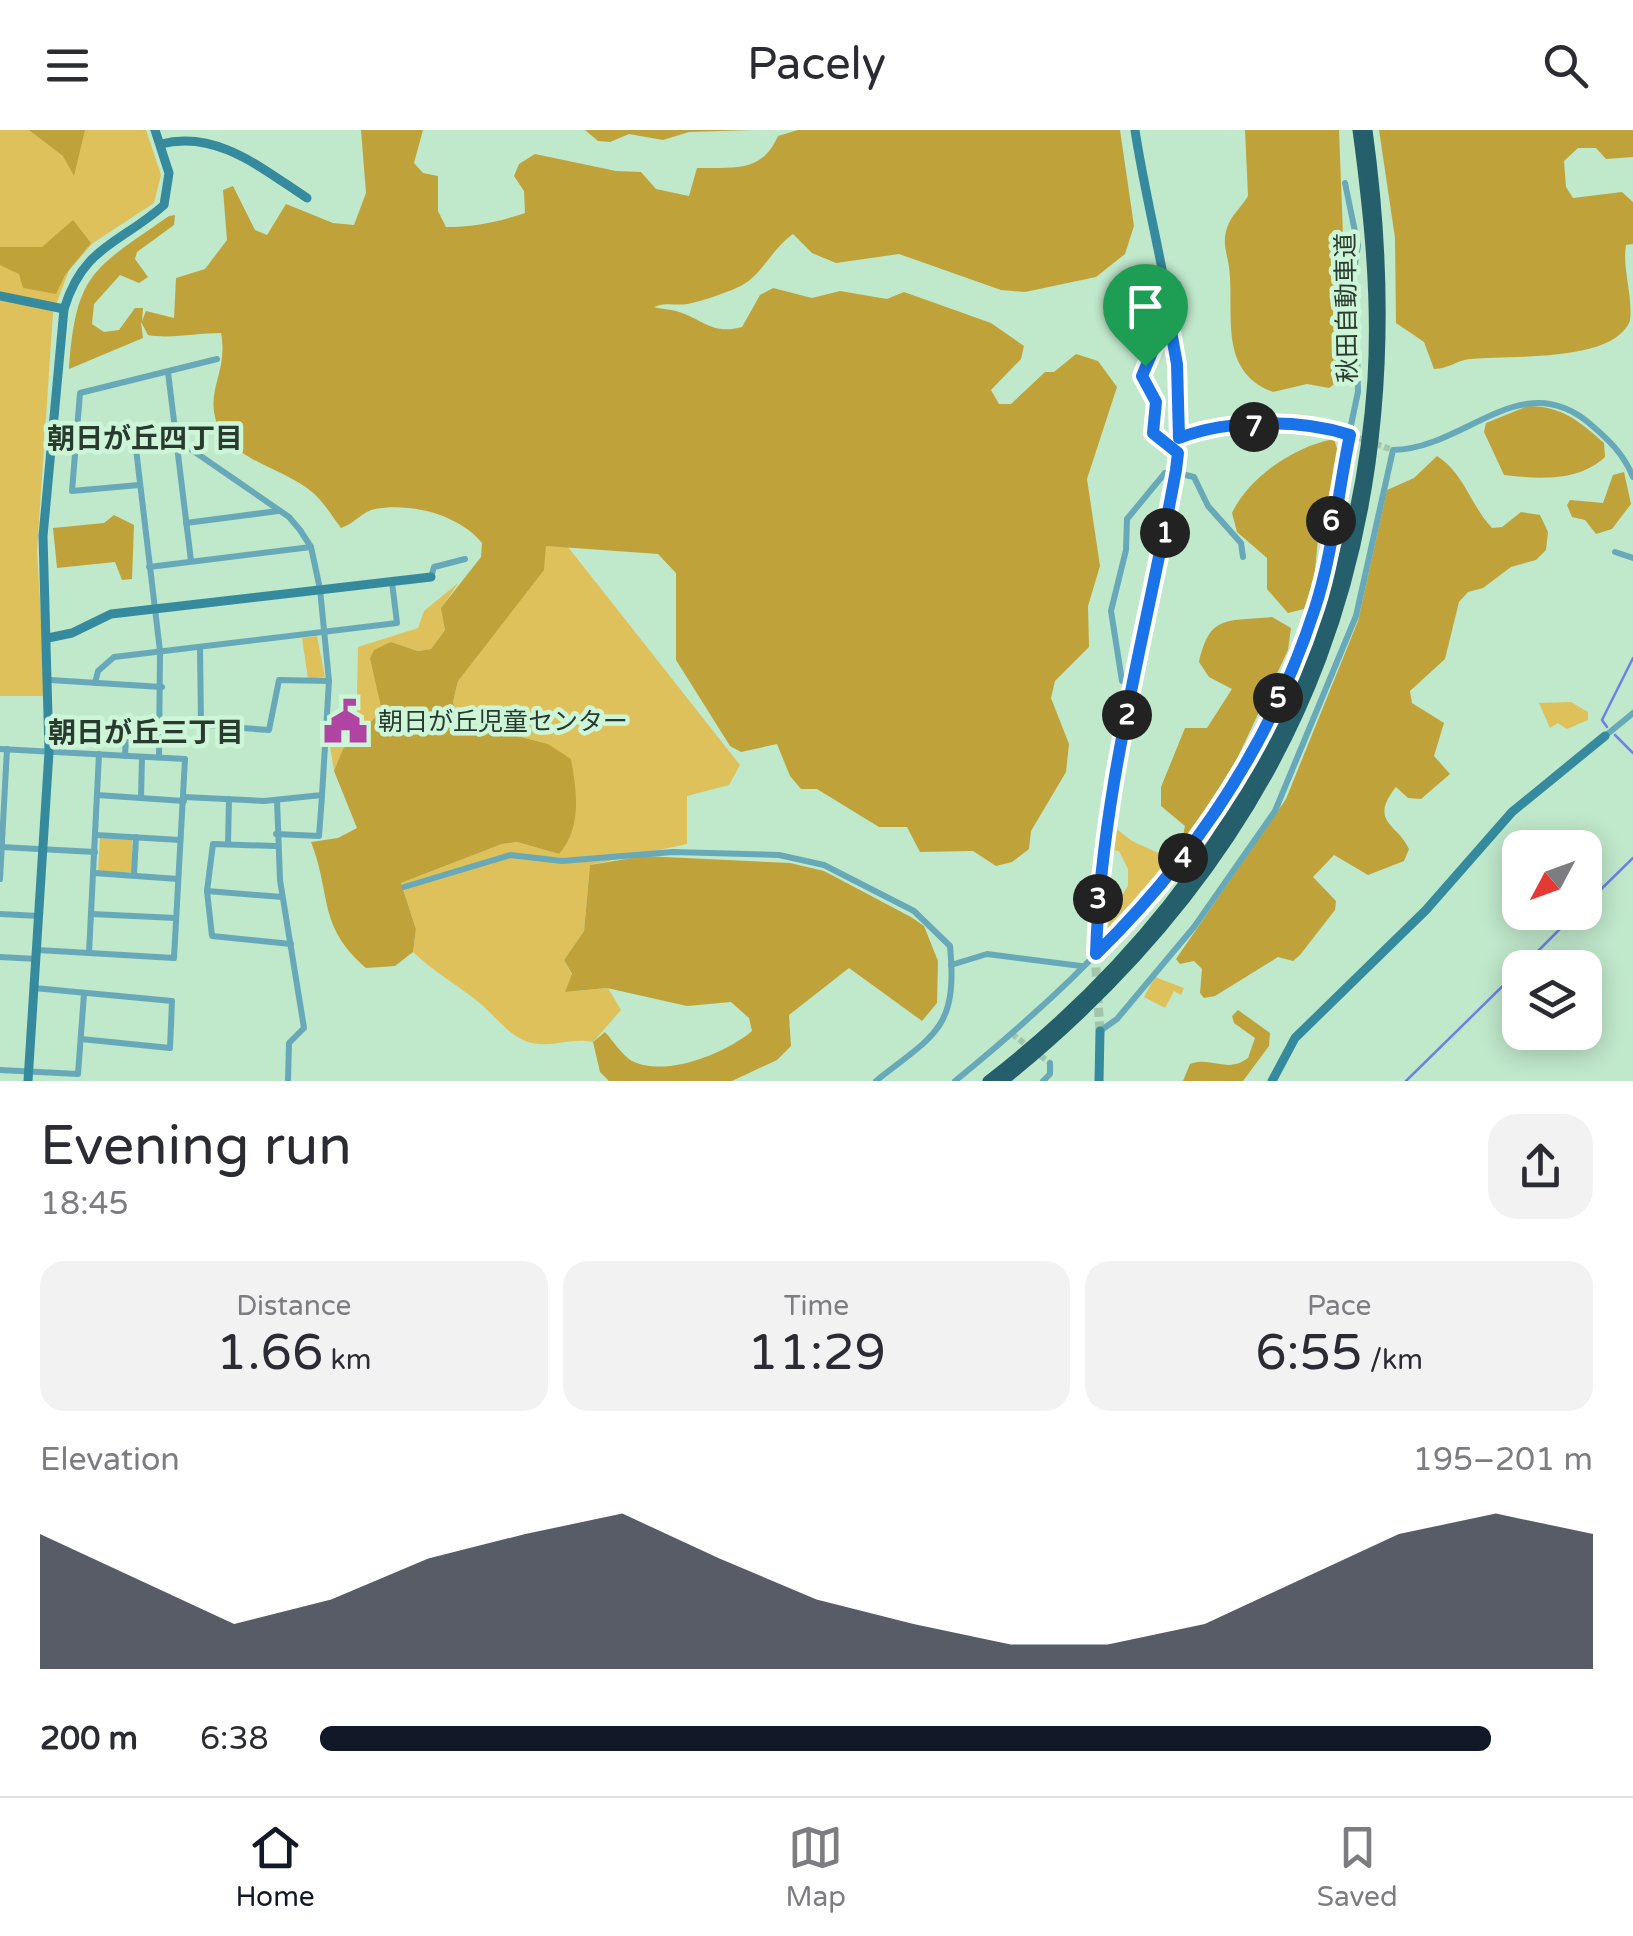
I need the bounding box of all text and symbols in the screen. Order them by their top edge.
icon: menu [40,38,95,93]
text: Pacely [747,38,886,92]
icon: search [1538,38,1593,93]
street label: 秋田自動車道 [1331,233,1363,383]
pin [1103,264,1188,367]
icon: arrive [1118,279,1173,334]
pin: 7 [1229,402,1279,452]
text: 7 [1245,410,1263,444]
district label: 朝日が丘四丁目 [47,422,243,456]
pin: 6 [1306,496,1356,546]
text: 6 [1322,504,1340,538]
pin: 1 [1140,508,1190,558]
text: 1 [1156,516,1174,550]
pin: 5 [1253,673,1303,723]
text: 5 [1269,681,1287,715]
pin: 2 [1102,690,1152,740]
public building icon: 朝日が丘児童センター [321,698,369,746]
text: 2 [1118,698,1136,732]
place label: 朝日が丘児童センター [378,707,628,737]
district label: 朝日が丘三丁目 [48,716,244,750]
north arrow [1502,830,1602,930]
map controls [1502,830,1602,1050]
pin: 4 [1158,833,1208,883]
text: 4 [1174,841,1192,875]
pin: 3 [1073,874,1123,924]
text: 3 [1089,882,1107,916]
button: layers [1502,950,1602,1050]
text: Evening run [40,1114,352,1180]
button: share [1488,1114,1593,1219]
text: 18:45 [40,1185,129,1223]
text: Distance [236,1289,351,1323]
text: Time [784,1289,849,1323]
text: Pace [1307,1289,1371,1323]
text: 1.66 [216,1323,323,1383]
text: 11:29 [747,1323,886,1383]
text: 6:55 [1255,1323,1362,1383]
text: km [323,1343,372,1377]
text: /km [1362,1343,1423,1377]
text: Elevation [40,1441,180,1479]
text: 195–201 m [1413,1441,1593,1479]
text: 200 m [40,1720,138,1758]
text: 6:38 [200,1720,269,1758]
tab: Home [235,1820,315,1914]
tab: Map [785,1820,846,1914]
tab: Saved [1317,1820,1398,1914]

